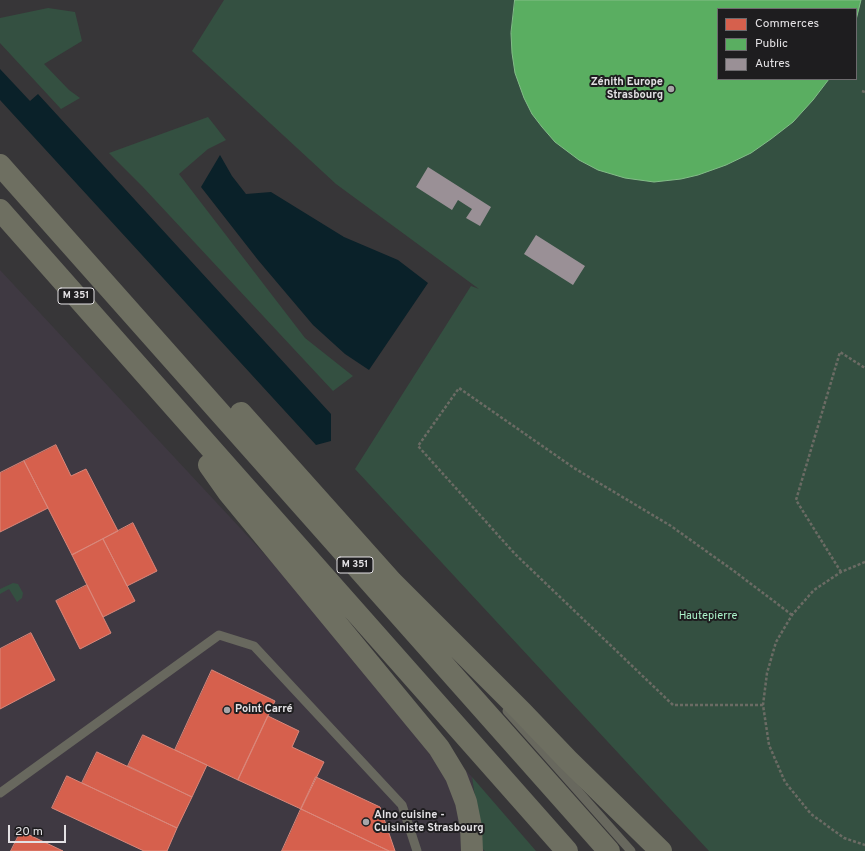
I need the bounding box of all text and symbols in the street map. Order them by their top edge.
legend [717,8,857,80]
text: Commerces [755,16,819,32]
text: Public [755,36,788,52]
text: Autres [755,56,790,72]
place label: Zénith Europe Strasbourg [591,76,663,102]
marker: Zénith Europe Strasbourg [666,84,676,94]
road number: M 351 [58,288,94,304]
road number: M 351 [337,557,373,573]
park label: Hautepierre [679,610,737,624]
place label: Point Carré [235,703,293,717]
marker: Point Carré [222,705,232,715]
place label: Alno cuisine - Cuisiniste Strasbourg [374,809,484,835]
scale bar [10,817,68,843]
marker: Alno cuisine - Cuisiniste Strasbourg [361,817,371,827]
text: 20 m [15,824,43,840]

